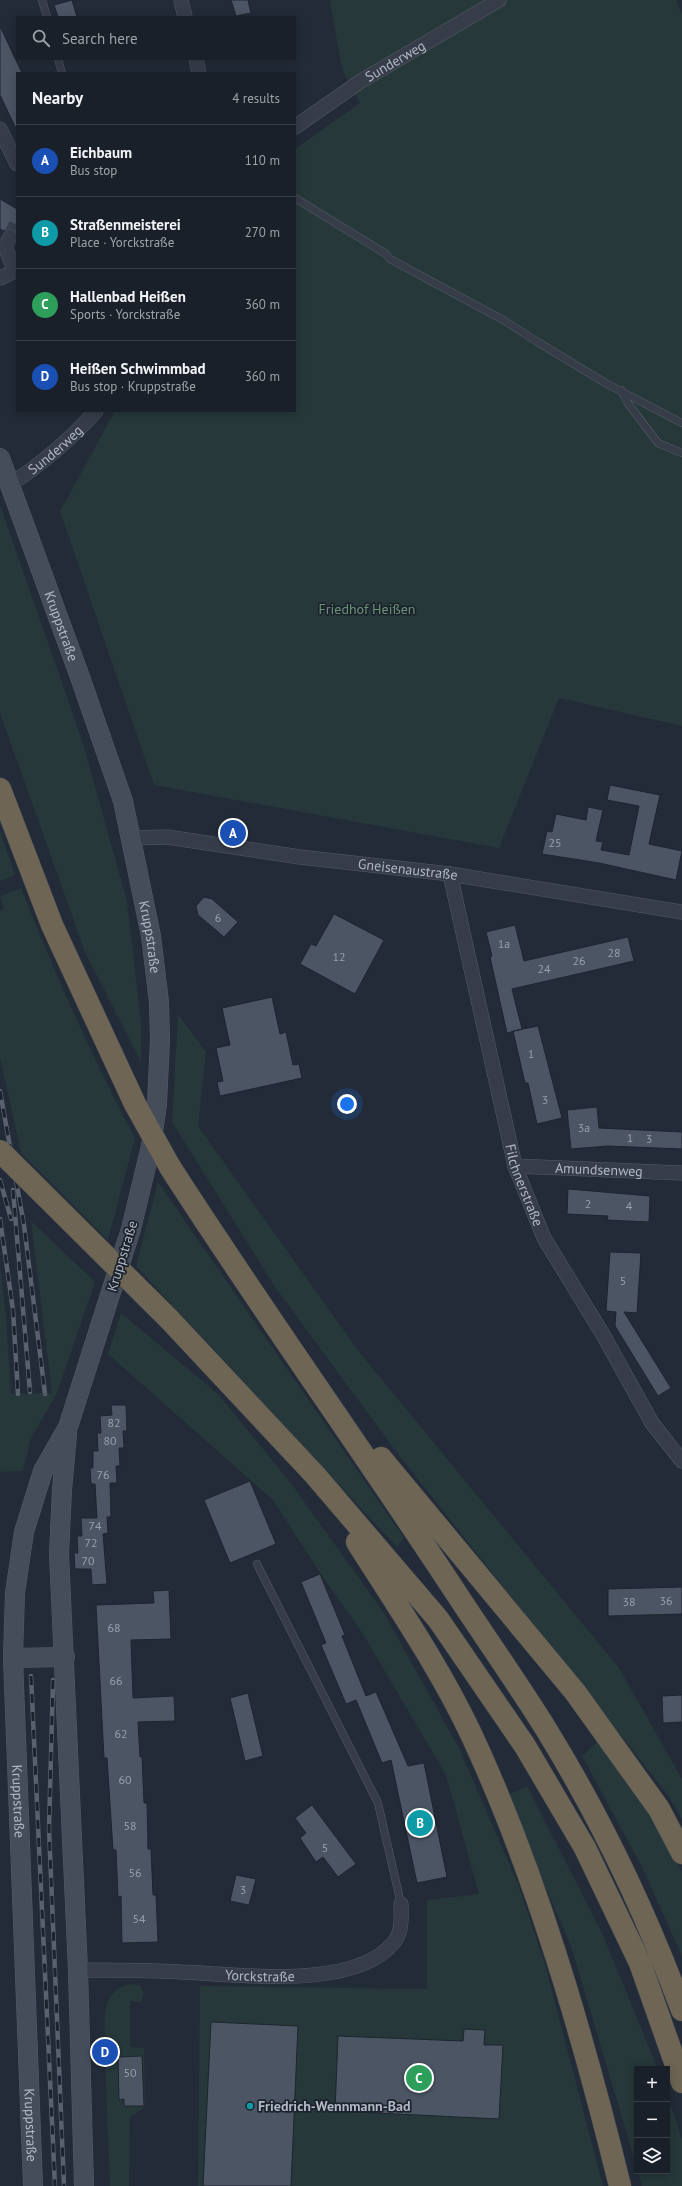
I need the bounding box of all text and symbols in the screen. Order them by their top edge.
search box [16,16,296,60]
icon: search [30,27,52,49]
text: Search here [62,29,138,48]
street label: Sunderweg [362,36,428,86]
text: Nearby [32,87,83,109]
text: 4 results [232,90,280,107]
text: Eichbaum [70,143,132,162]
text: A [41,152,49,169]
text: 110 m [245,152,280,169]
text: Bus stop [70,162,117,179]
text: Straßenmeisterei [70,215,181,234]
text: B [41,224,49,241]
text: 270 m [245,224,280,241]
text: Place · Yorckstraße [70,234,174,251]
text: Hallenbad Heißen [70,287,186,306]
text: C [41,296,49,313]
text: 360 m [245,296,280,313]
text: Sports · Yorckstraße [70,306,180,323]
text: Heißen Schwimmbad [70,359,206,378]
text: D [41,368,49,385]
text: 360 m [245,368,280,385]
text: Bus stop · Kruppstraße [70,378,196,395]
street label: Sunderweg [24,421,87,478]
street label: Kruppstraße [40,589,82,664]
park label: Friedhof Heißen [319,600,415,618]
pin: A [220,818,246,848]
house number: 25 [548,835,562,850]
street label: Gneisenaustraße [357,855,459,884]
street label: Kruppstraße [135,899,164,974]
house number: 6 [215,910,221,925]
house number: 1a [498,936,510,951]
house number: 28 [607,945,621,960]
house number: 12 [332,949,346,964]
house number: 26 [572,953,586,968]
house number: 24 [537,961,551,976]
house number: 1 [528,1046,534,1061]
house number: 3 [542,1092,548,1107]
your location [337,1094,357,1114]
house number: 3a [578,1120,590,1135]
house number: 1 [627,1130,633,1145]
house number: 3 [646,1131,652,1146]
street label: Filchnerstraße [501,1142,547,1229]
street label: Amundsenweg [555,1159,643,1180]
house number: 2 [585,1196,591,1211]
house number: 4 [626,1198,633,1213]
street label: Kruppstraße [103,1218,141,1294]
house number: 5 [620,1273,626,1288]
house number: 82 [107,1415,121,1430]
house number: 80 [103,1433,117,1448]
house number: 76 [96,1467,110,1482]
house number: 74 [88,1518,102,1533]
house number: 72 [84,1535,98,1550]
house number: 70 [81,1553,95,1568]
house number: 36 [659,1593,673,1608]
house number: 38 [622,1594,636,1609]
house number: 68 [107,1620,121,1635]
house number: 66 [109,1673,123,1688]
house number: 62 [114,1726,128,1741]
street label: Kruppstraße [8,1764,29,1838]
house number: 60 [118,1772,132,1787]
pin: B [407,1808,433,1838]
house number: 58 [123,1818,137,1833]
house number: 5 [322,1840,328,1855]
house number: 56 [128,1865,142,1880]
house number: 3 [240,1882,246,1897]
house number: 54 [132,1911,146,1926]
street label: Yorckstraße [224,1966,295,1985]
pin: D [92,2037,118,2067]
pin: C [406,2063,432,2093]
house number: 50 [123,2065,137,2080]
map controls [634,2066,670,2174]
button: + [634,2066,670,2102]
street label: Kruppstraße [20,2088,41,2162]
place label: Friedrich-Wennmann-Bad [258,2097,411,2115]
marker: Friedrich-Wennmann-Bad [245,2101,255,2111]
button: − [634,2102,670,2138]
button: layers [634,2138,670,2174]

